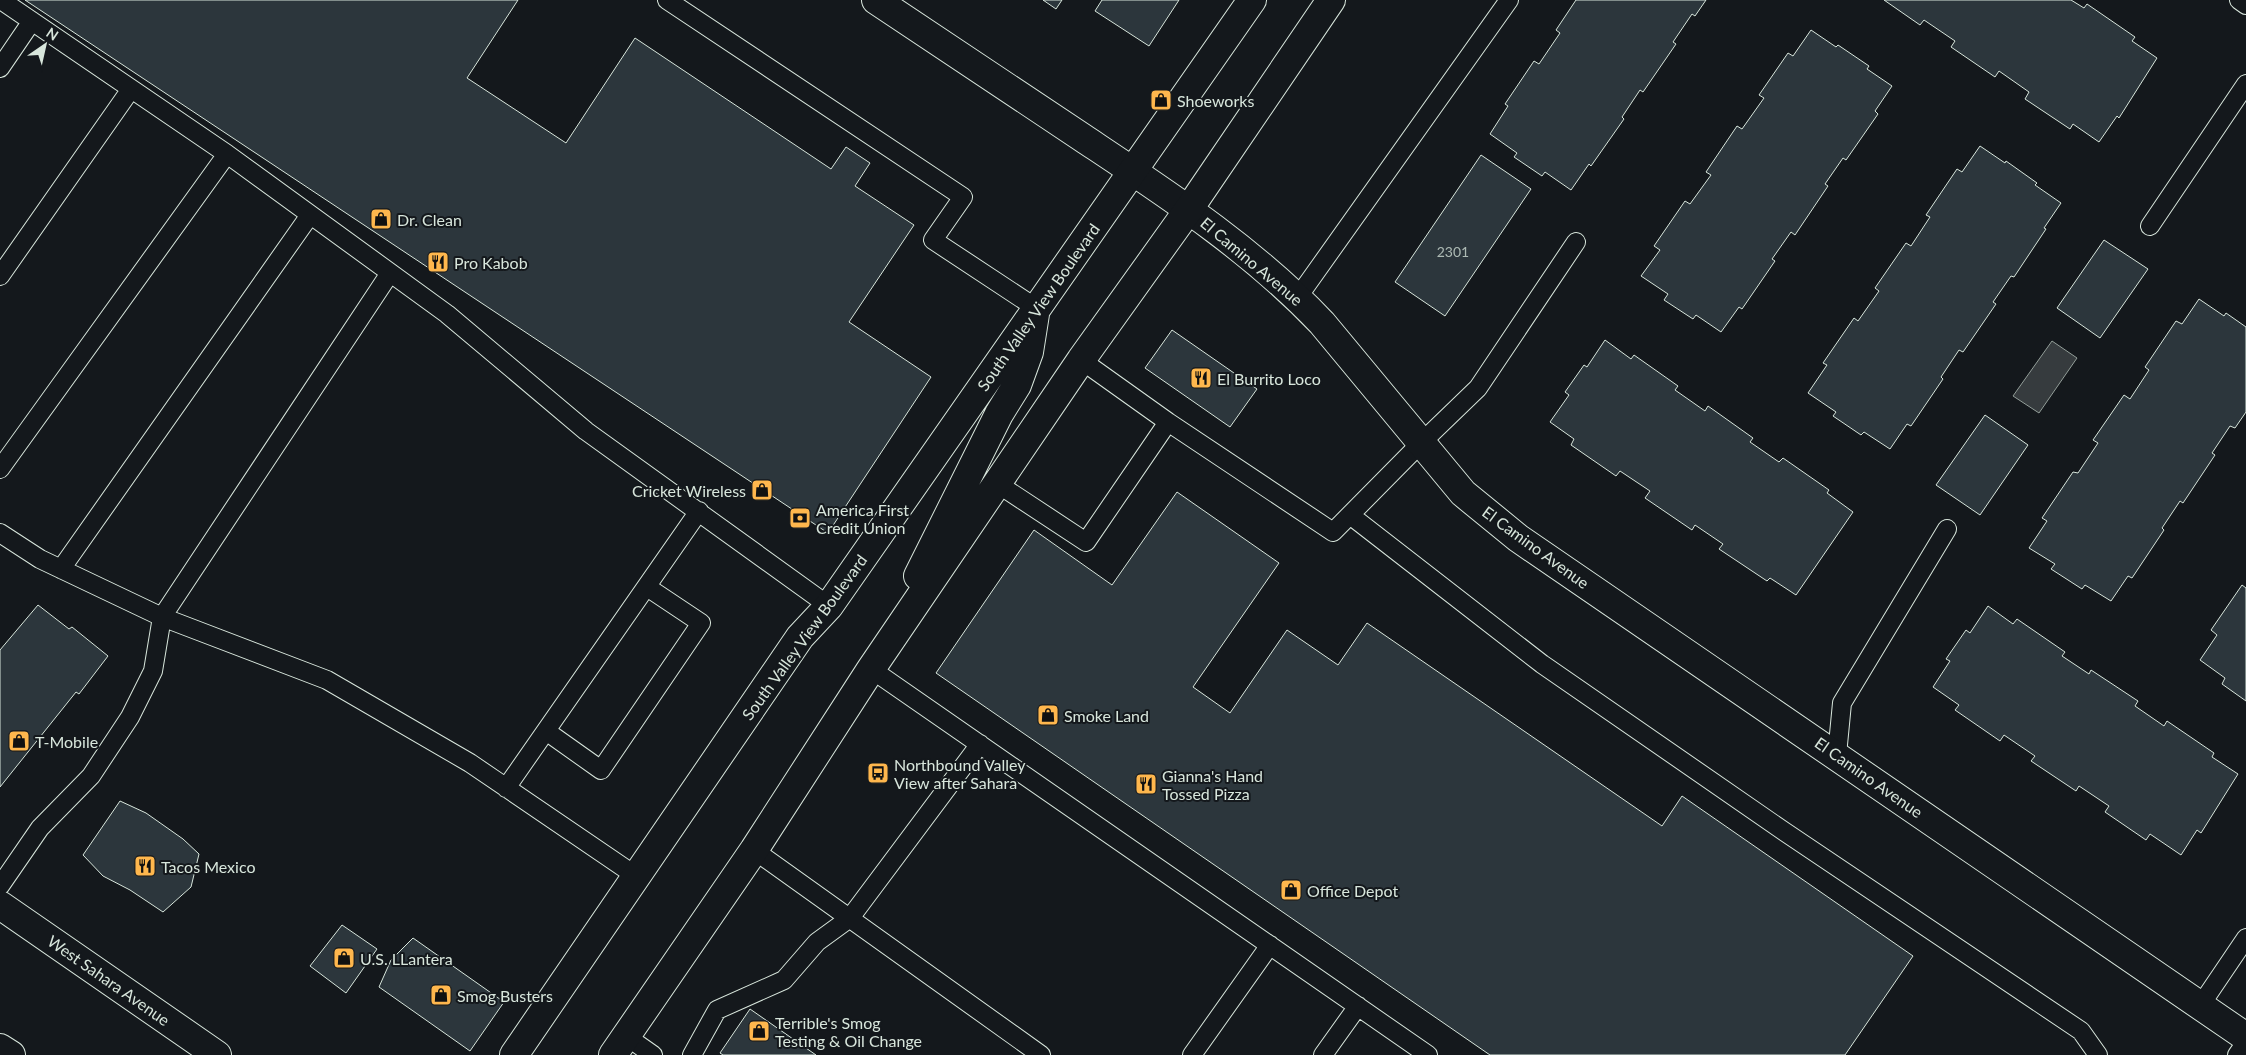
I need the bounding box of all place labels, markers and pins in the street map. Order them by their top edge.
shop icon: Shoeworks [1149,88,1173,112]
place label: Shoeworks [1177,91,1254,110]
shop icon: Dr. Clean [369,207,393,231]
place label: Dr. Clean [397,210,462,229]
restaurant icon: Pro Kabob [426,250,450,274]
place label: Pro Kabob [454,253,528,272]
restaurant icon: El Burrito Loco [1189,366,1213,390]
place label: El Burrito Loco [1217,369,1321,388]
shop icon: Cricket Wireless [750,478,774,502]
place label: Cricket Wireless [632,481,746,500]
place label: America First Credit Union [816,500,909,537]
bank icon: America First Credit Union [788,506,812,530]
shop icon: Smoke Land [1036,703,1060,727]
place label: Smoke Land [1064,706,1149,725]
shop icon: T-Mobile [7,729,31,753]
place label: T-Mobile [35,732,98,751]
place label: Northbound Valley View after Sahara [894,755,1026,792]
bus stop icon: Northbound Valley View after Sahara [866,761,890,785]
place label: Gianna's Hand Tossed Pizza [1162,766,1263,803]
restaurant icon: Gianna's Hand Tossed Pizza [1134,772,1158,796]
restaurant icon: Tacos Mexico [133,854,157,878]
place label: Tacos Mexico [161,857,256,876]
shop icon: Office Depot [1279,878,1303,902]
place label: Office Depot [1307,881,1398,900]
shop icon: U.S. LLantera [332,946,356,970]
place label: U.S. LLantera [360,949,453,968]
shop icon: Smog Busters [429,983,453,1007]
place label: Smog Busters [457,986,553,1005]
place label: Terrible's Smog Testing & Oil Change [775,1013,922,1050]
shop icon: Terrible's Smog Testing & Oil Change [747,1019,771,1043]

